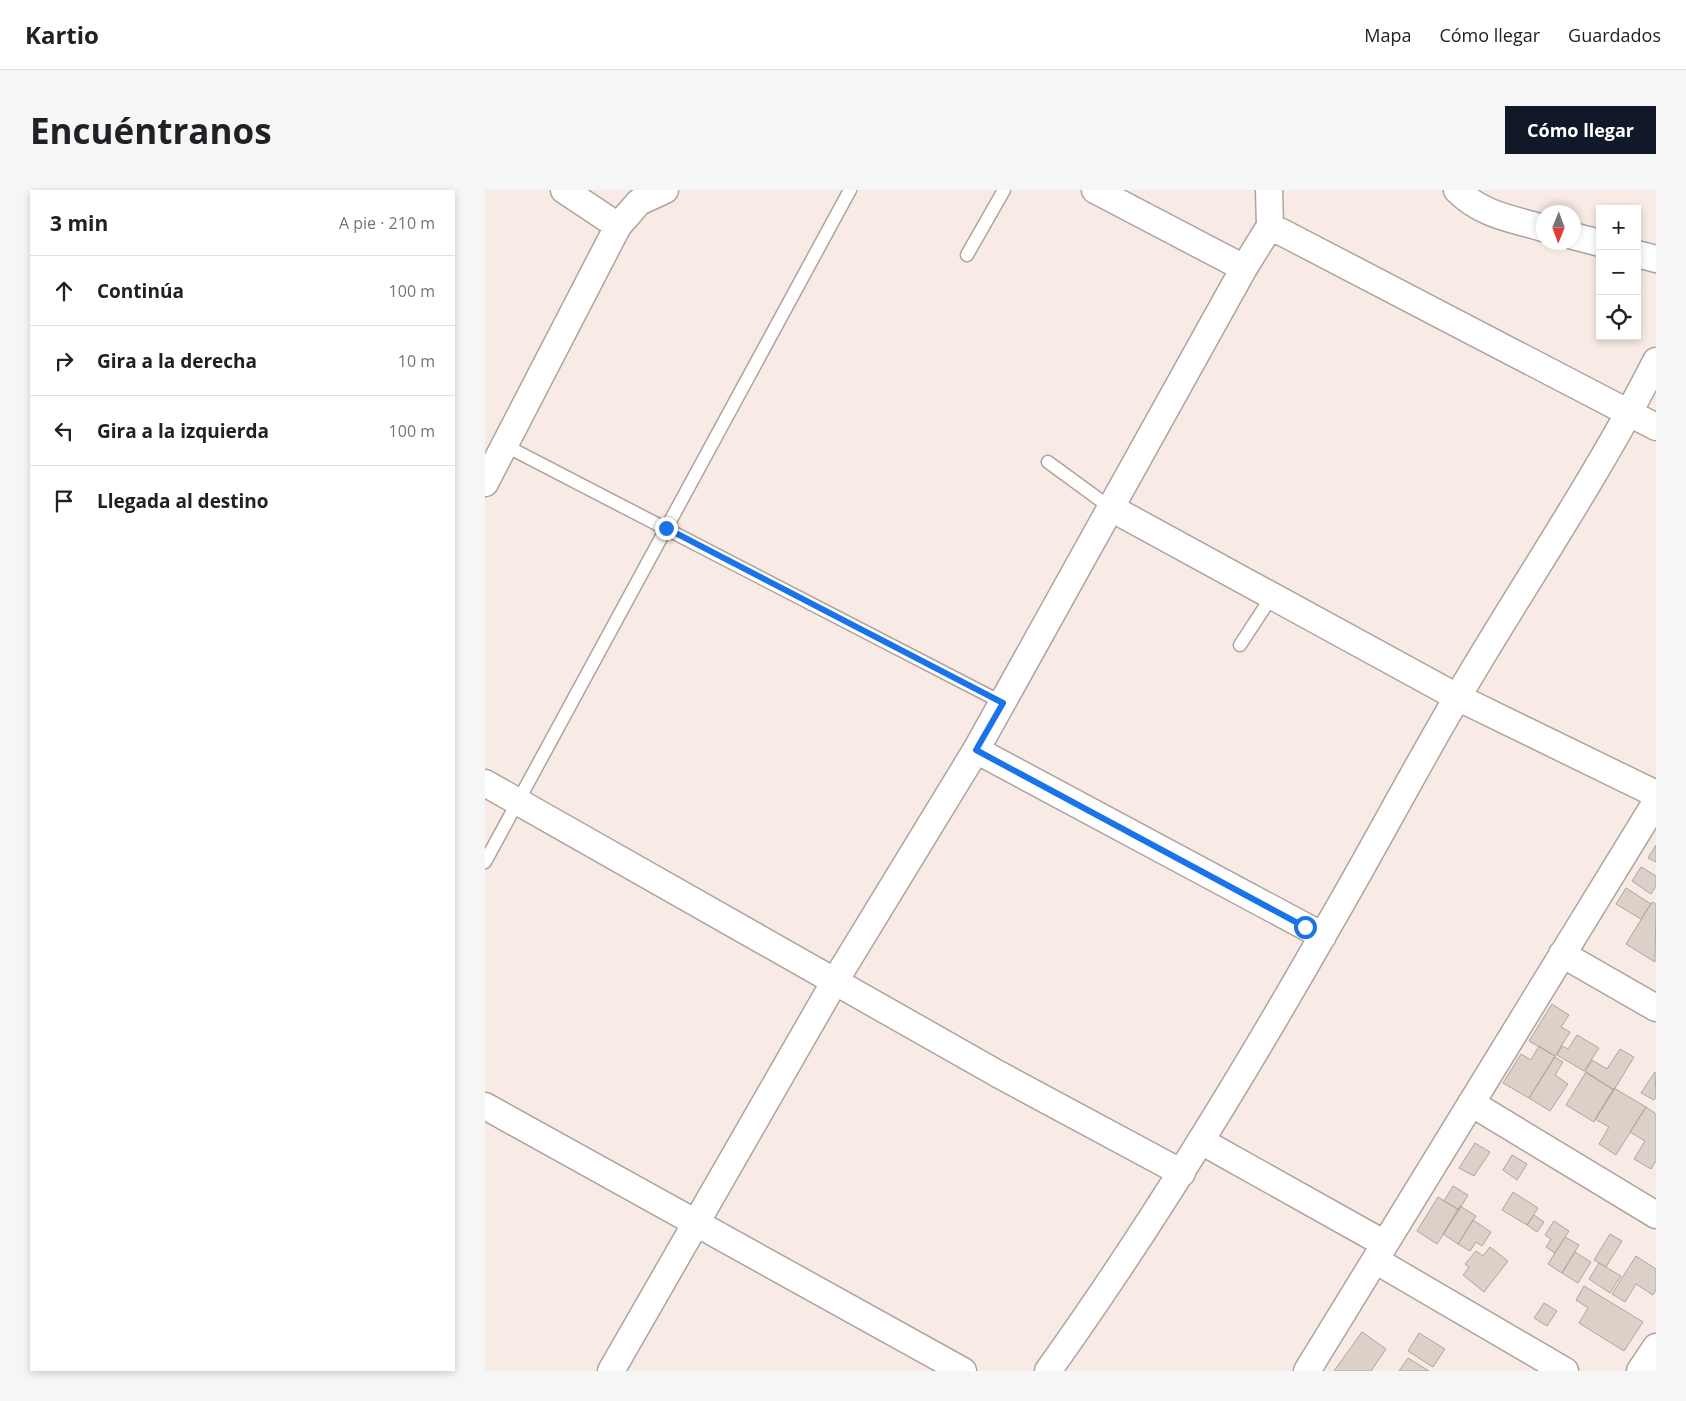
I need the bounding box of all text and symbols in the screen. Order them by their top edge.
text: Kartio [25,18,99,51]
text: Mapa [1364,23,1411,47]
text: Cómo llegar [1439,23,1540,47]
text: Guardados [1568,23,1661,47]
button: Cómo llegar [1505,106,1656,154]
text: Encuéntranos [30,107,272,154]
north arrow [1536,205,1581,250]
map controls [1596,205,1641,340]
button: + [1596,205,1641,250]
text: 3 min [50,209,108,237]
text: A pie · 210 m [339,212,435,234]
button: − [1596,250,1641,295]
icon: ahead [50,277,78,305]
text: Continúa [97,278,184,304]
text: 100 m [389,280,435,302]
button: locate [1596,295,1641,340]
icon: right [50,347,78,375]
text: Gira a la derecha [97,348,257,374]
text: 10 m [398,350,435,372]
icon: left [50,417,78,445]
text: Gira a la izquierda [97,418,269,444]
text: 100 m [389,420,435,442]
icon: arrive [50,487,78,515]
text: Llegada al destino [97,488,269,514]
route end [655,517,678,540]
route start [1294,916,1317,939]

